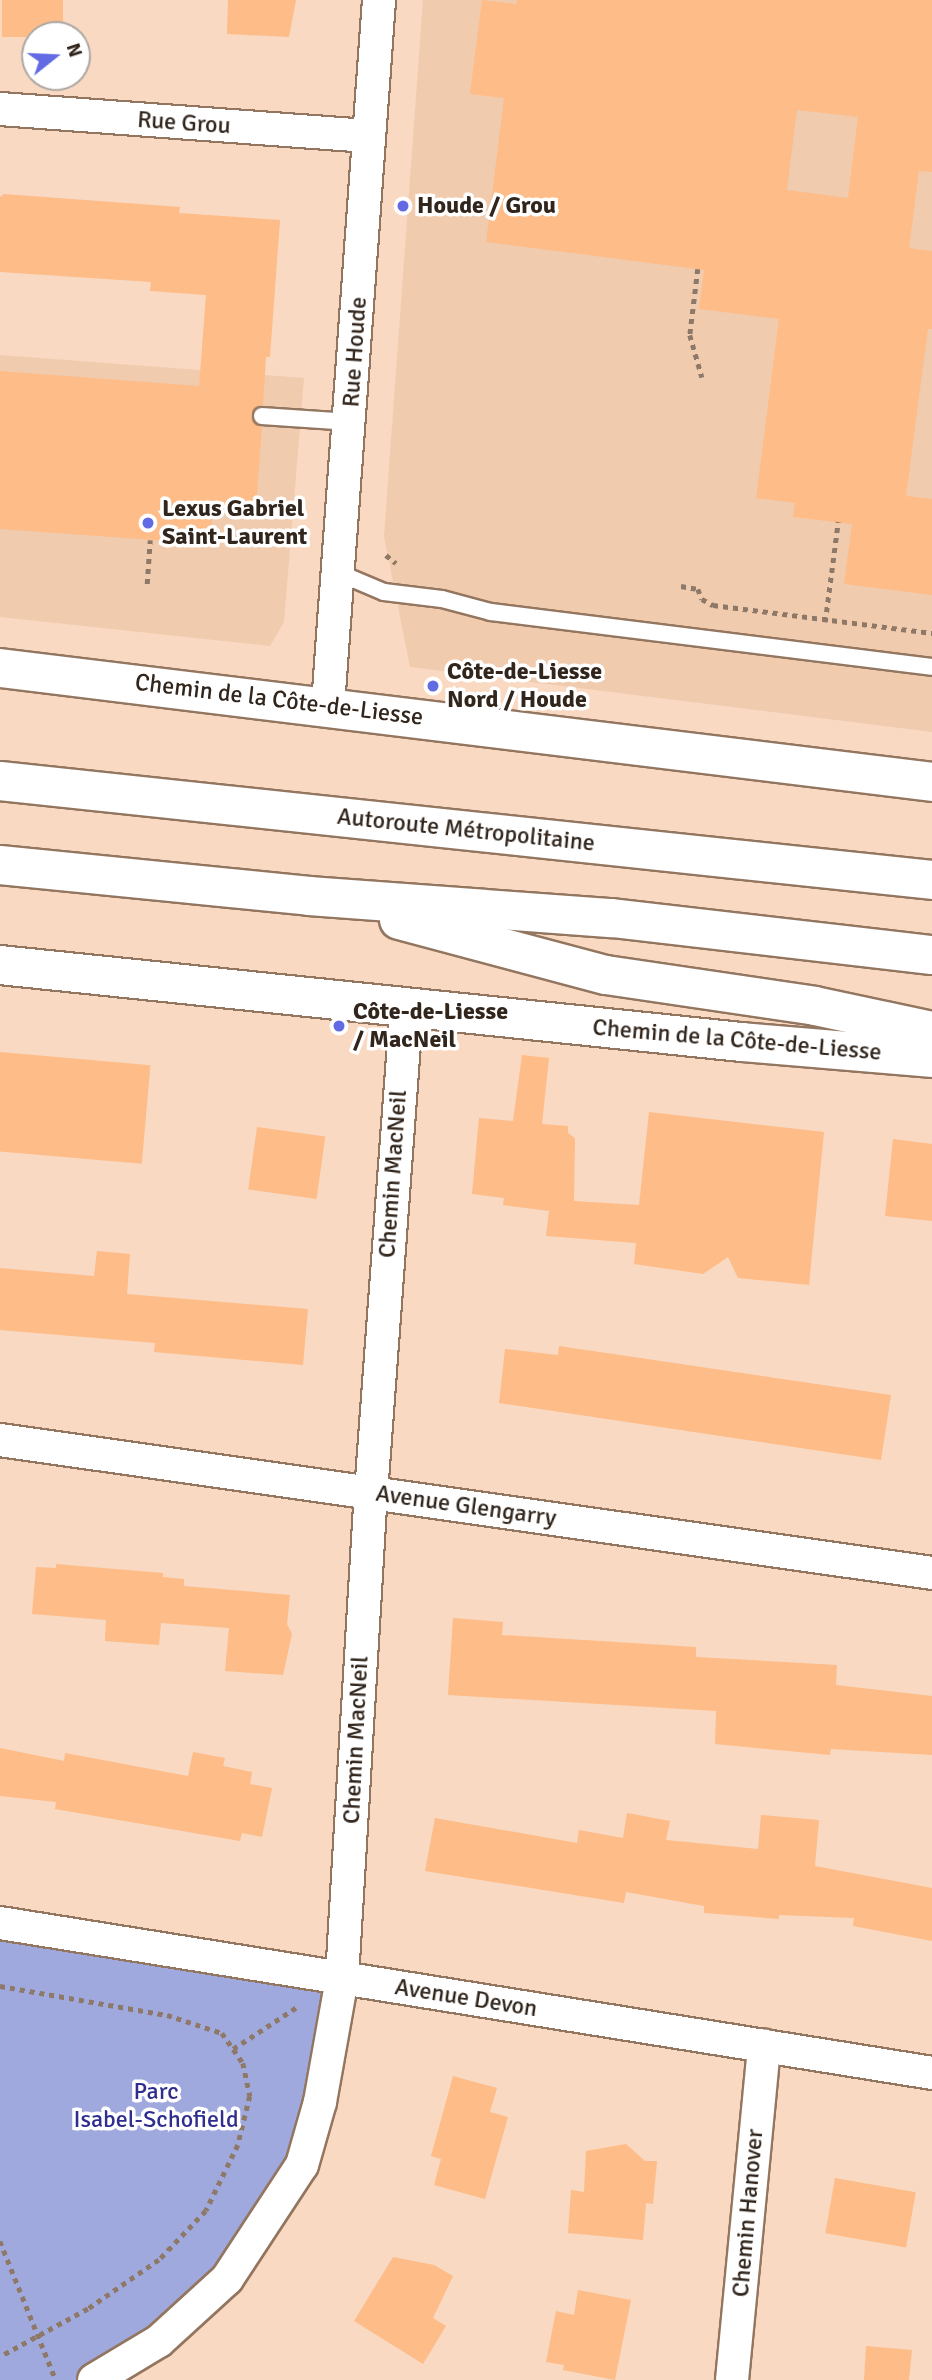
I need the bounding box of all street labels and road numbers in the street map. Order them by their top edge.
street label: Rue Grou [136,105,232,141]
street label: Rue Houde [337,296,373,408]
street label: Chemin de la Côte-de-Liesse [133,668,425,732]
street label: Autoroute Métropolitaine [336,802,596,858]
street label: Chemin de la Côte-de-Liesse [591,1013,883,1067]
street label: Chemin MacNeil [373,1089,413,1259]
street label: Avenue Glengarry [374,1479,558,1533]
street label: Chemin MacNeil [337,1655,375,1825]
street label: Avenue Devon [393,1973,539,2023]
street label: Chemin Hanover [726,2128,770,2298]

